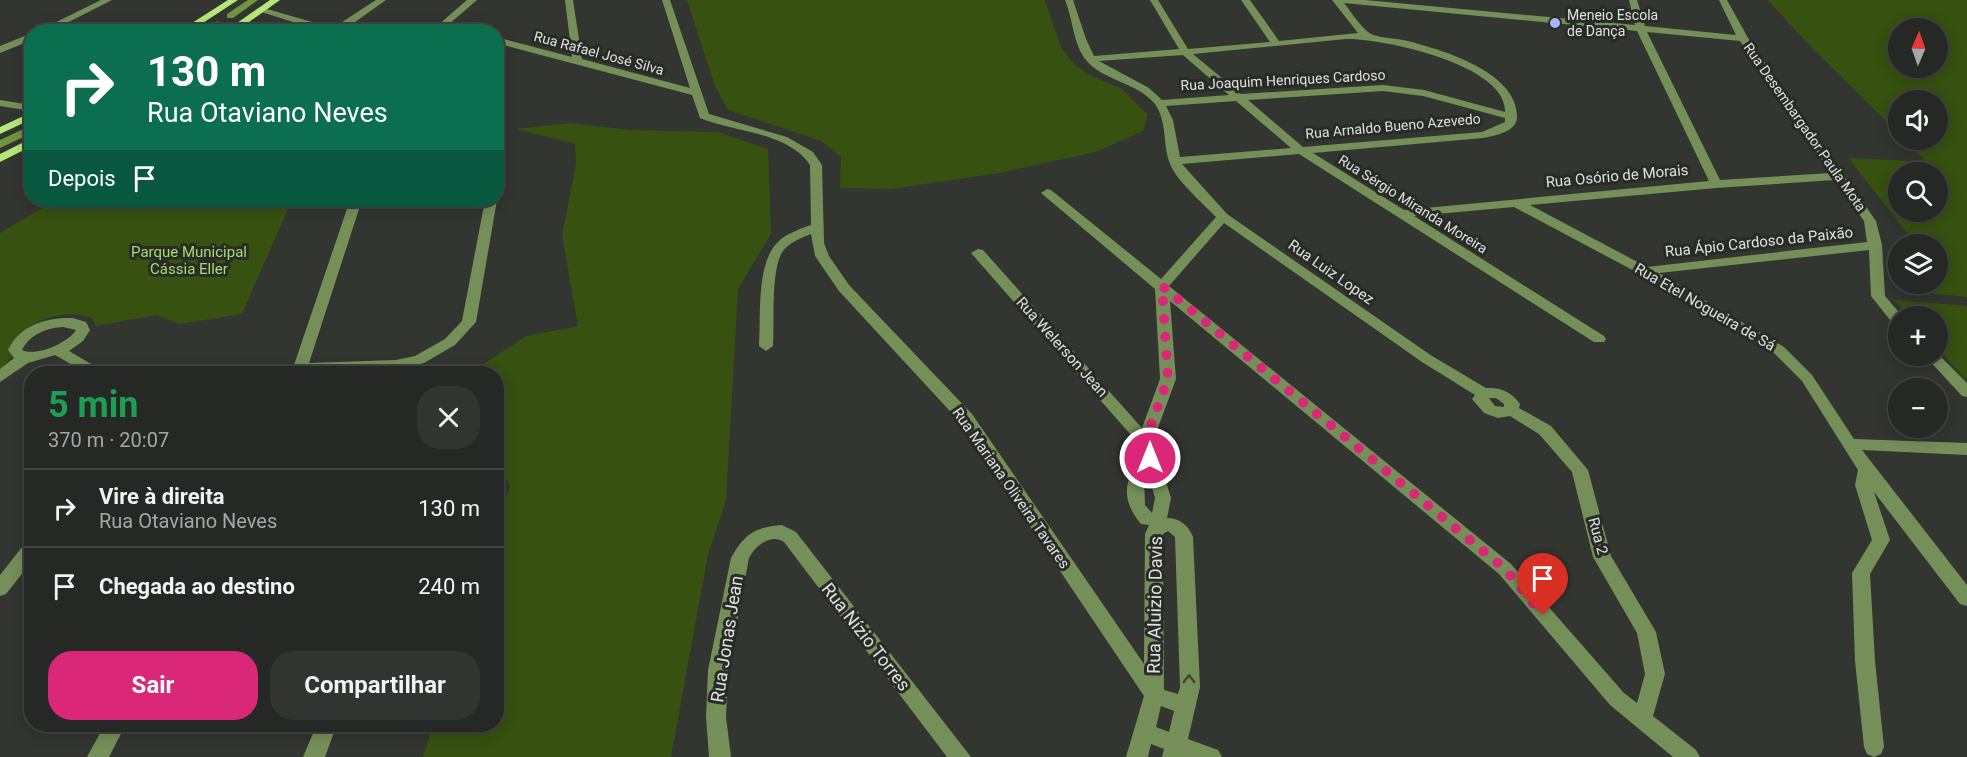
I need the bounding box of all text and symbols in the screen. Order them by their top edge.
place label: Meneio Escola de Dança [1567,7,1658,39]
marker: Meneio Escola de Dança [1548,16,1562,30]
north arrow [1888,18,1948,78]
map controls [1888,18,1948,438]
street label: Rua Rafael José Silva [532,28,666,78]
street label: Rua Desembargador Paula Mota [1741,40,1869,214]
text: 130 m [147,47,266,96]
icon: right [48,48,126,126]
street label: Rua Joaquim Henriques Cardoso [1180,67,1386,93]
button: sound [1888,90,1948,150]
text: Rua Otaviano Neves [147,97,388,129]
street label: Rua Arnaldo Bueno Azevedo [1305,110,1481,142]
street label: Rua Sérgio Miranda Moreira [1336,151,1490,257]
street label: Rua Osório de Morais [1545,161,1689,191]
icon: arrive [128,162,161,195]
button: search [1888,162,1948,222]
text: Depois [48,166,116,191]
street label: Rua Ápio Cardoso da Paixão [1664,223,1854,261]
button: layers [1888,234,1948,294]
street label: Rua Luiz Lopez [1285,236,1377,308]
park label: Parque Municipal Cássia Eller [131,243,247,278]
street label: Rua Etel Nogueira de Sá [1631,259,1779,355]
street label: Rua Welerson Jean [1012,293,1112,401]
button: + [1888,306,1948,366]
button: − [1888,378,1948,438]
text: 5 min [48,384,139,426]
button: close [417,386,480,449]
street label: Rua Mariana Oliveira Tavares [948,404,1074,572]
position arrow [1118,426,1182,490]
text: 370 m · 20:07 [48,428,169,452]
text: Vire à direita [99,484,225,509]
icon: right [48,492,81,525]
text: 130 m [418,496,480,521]
text: Rua Otaviano Neves [99,509,277,533]
street label: Rua 2 [1584,515,1612,557]
street label: Rua Aluizio Davis [1143,536,1166,674]
pin [1517,553,1568,615]
icon: arrive [1526,562,1559,595]
icon: arrive [48,570,81,603]
text: Chegada ao destino [99,574,295,599]
text: 240 m [418,574,480,599]
street label: Rua Jonas Jean [706,574,747,704]
street label: Rua Nízio Torres [818,579,915,695]
button: Sair [48,651,258,720]
button: Compartilhar [270,651,480,720]
one-way arrow [1183,675,1195,684]

